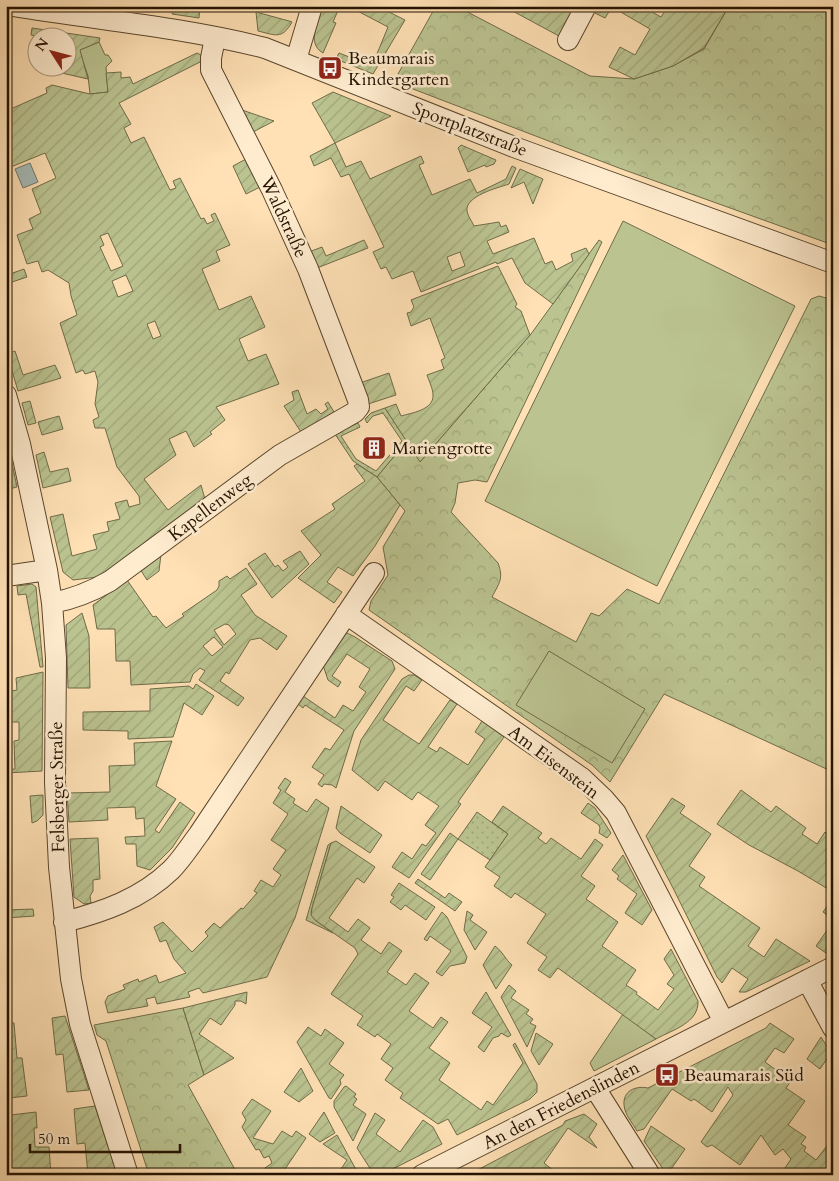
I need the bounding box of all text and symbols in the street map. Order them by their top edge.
north arrow [28,28,78,78]
text: N [31,34,53,55]
place label: Beaumarais Kindergarten [348,46,450,92]
bus stop icon: Beaumarais Kindergarten [317,55,343,81]
street label: Sportplatzstraße [409,96,531,163]
street label: Waldstraße [253,172,313,262]
building icon: Mariengrotte [361,435,387,461]
place label: Mariengrotte [392,436,493,461]
street label: Kapellenweg [163,467,258,547]
street label: Am Eisenstein [503,720,605,806]
street label: Felsberger Straße [44,721,71,853]
street label: An den Friedenslinden [479,1055,644,1156]
bus stop icon: Beaumarais Süd [654,1062,680,1088]
place label: Beaumarais Süd [684,1063,804,1088]
scale bar [30,1121,180,1153]
text: 50 m [38,1129,70,1149]

